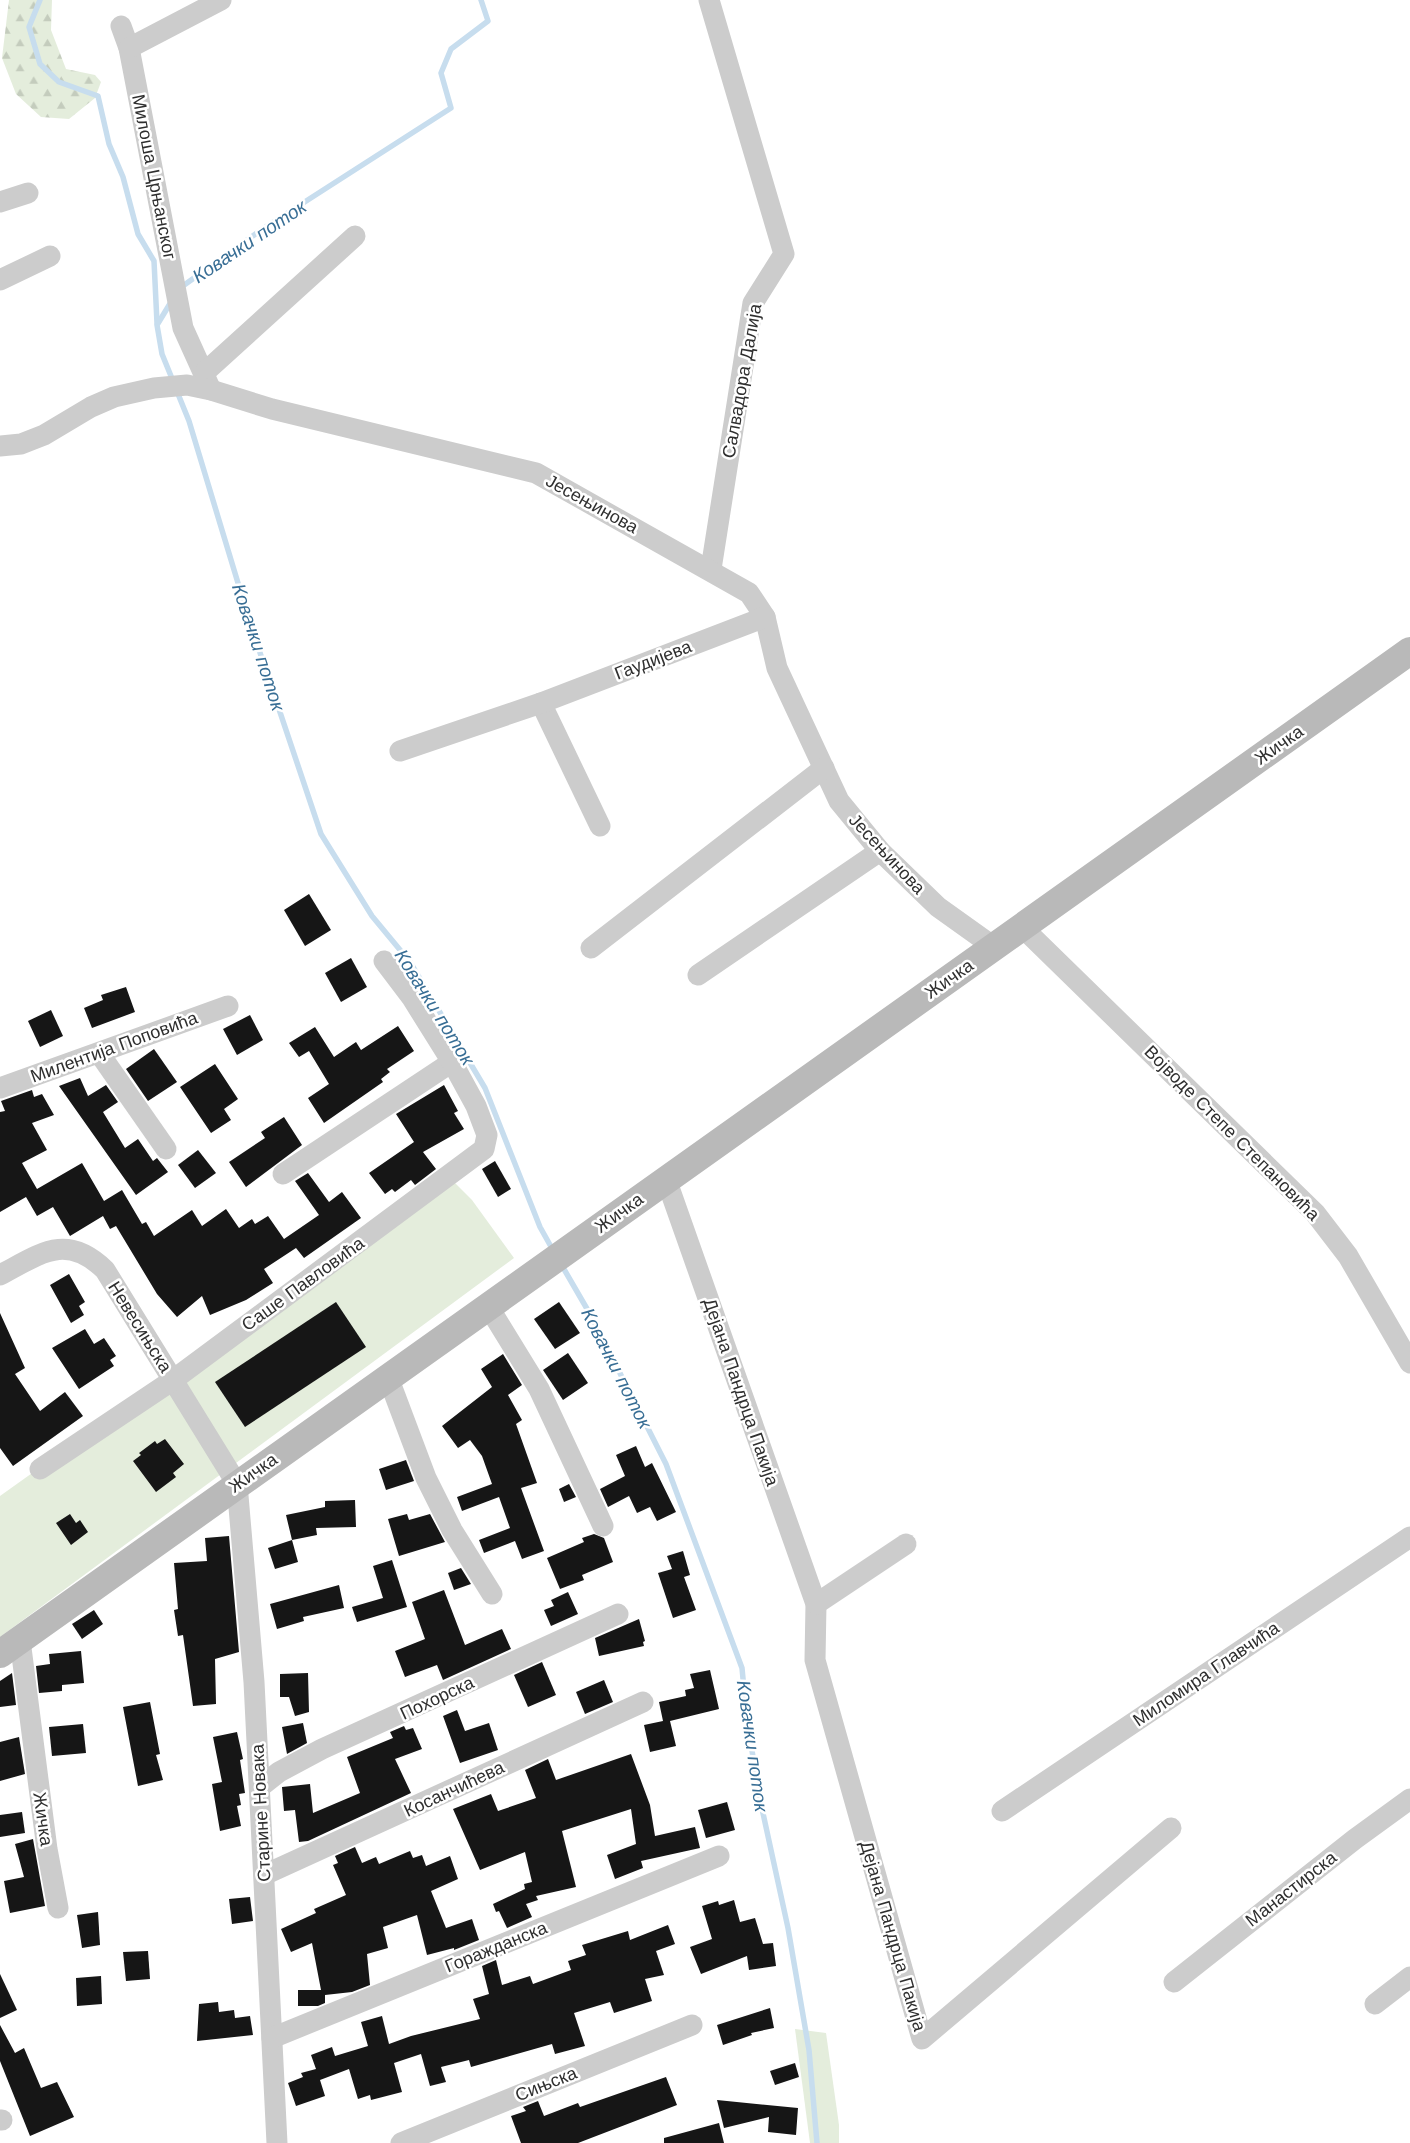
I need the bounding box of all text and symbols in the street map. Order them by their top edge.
street label: Милоша Црњанског [128,92,181,262]
water label: Ковачки поток [188,194,311,288]
street label: Салвадора Далија [718,301,766,460]
street label: Јесењинова [543,470,643,538]
water label: Ковачки поток [227,581,290,715]
street label: Гаудијева [611,635,695,684]
street label: Жичка [1250,720,1308,769]
street label: Јесењинова [845,809,931,899]
water label: Ковачки поток [390,945,480,1070]
street label: Жичка [920,954,978,1003]
street label: Милентија Поповића [27,1006,201,1087]
street label: Војводе Степе Степановића [1140,1041,1325,1225]
street label: Жичка [591,1188,648,1237]
street label: Саше Павловића [237,1232,369,1335]
street label: Невесињска [104,1277,177,1377]
street label: Дејана Пандрца Пакија [699,1295,784,1489]
water label: Ковачки поток [576,1304,657,1433]
street label: Жичка [224,1448,282,1497]
street label: Миломира Главчића [1129,1616,1284,1730]
street label: Похорска [397,1671,478,1724]
water label: Ковачки поток [732,1679,773,1814]
street label: Старине Новака [246,1743,275,1882]
street label: Косанчићева [400,1756,508,1821]
street label: Жичка [29,1791,58,1848]
street label: Дејана Пандрца Пакија [856,1838,931,2034]
street label: Манастирска [1241,1846,1341,1931]
street label: Горажданска [442,1916,551,1977]
street label: Сињска [512,2061,581,2105]

